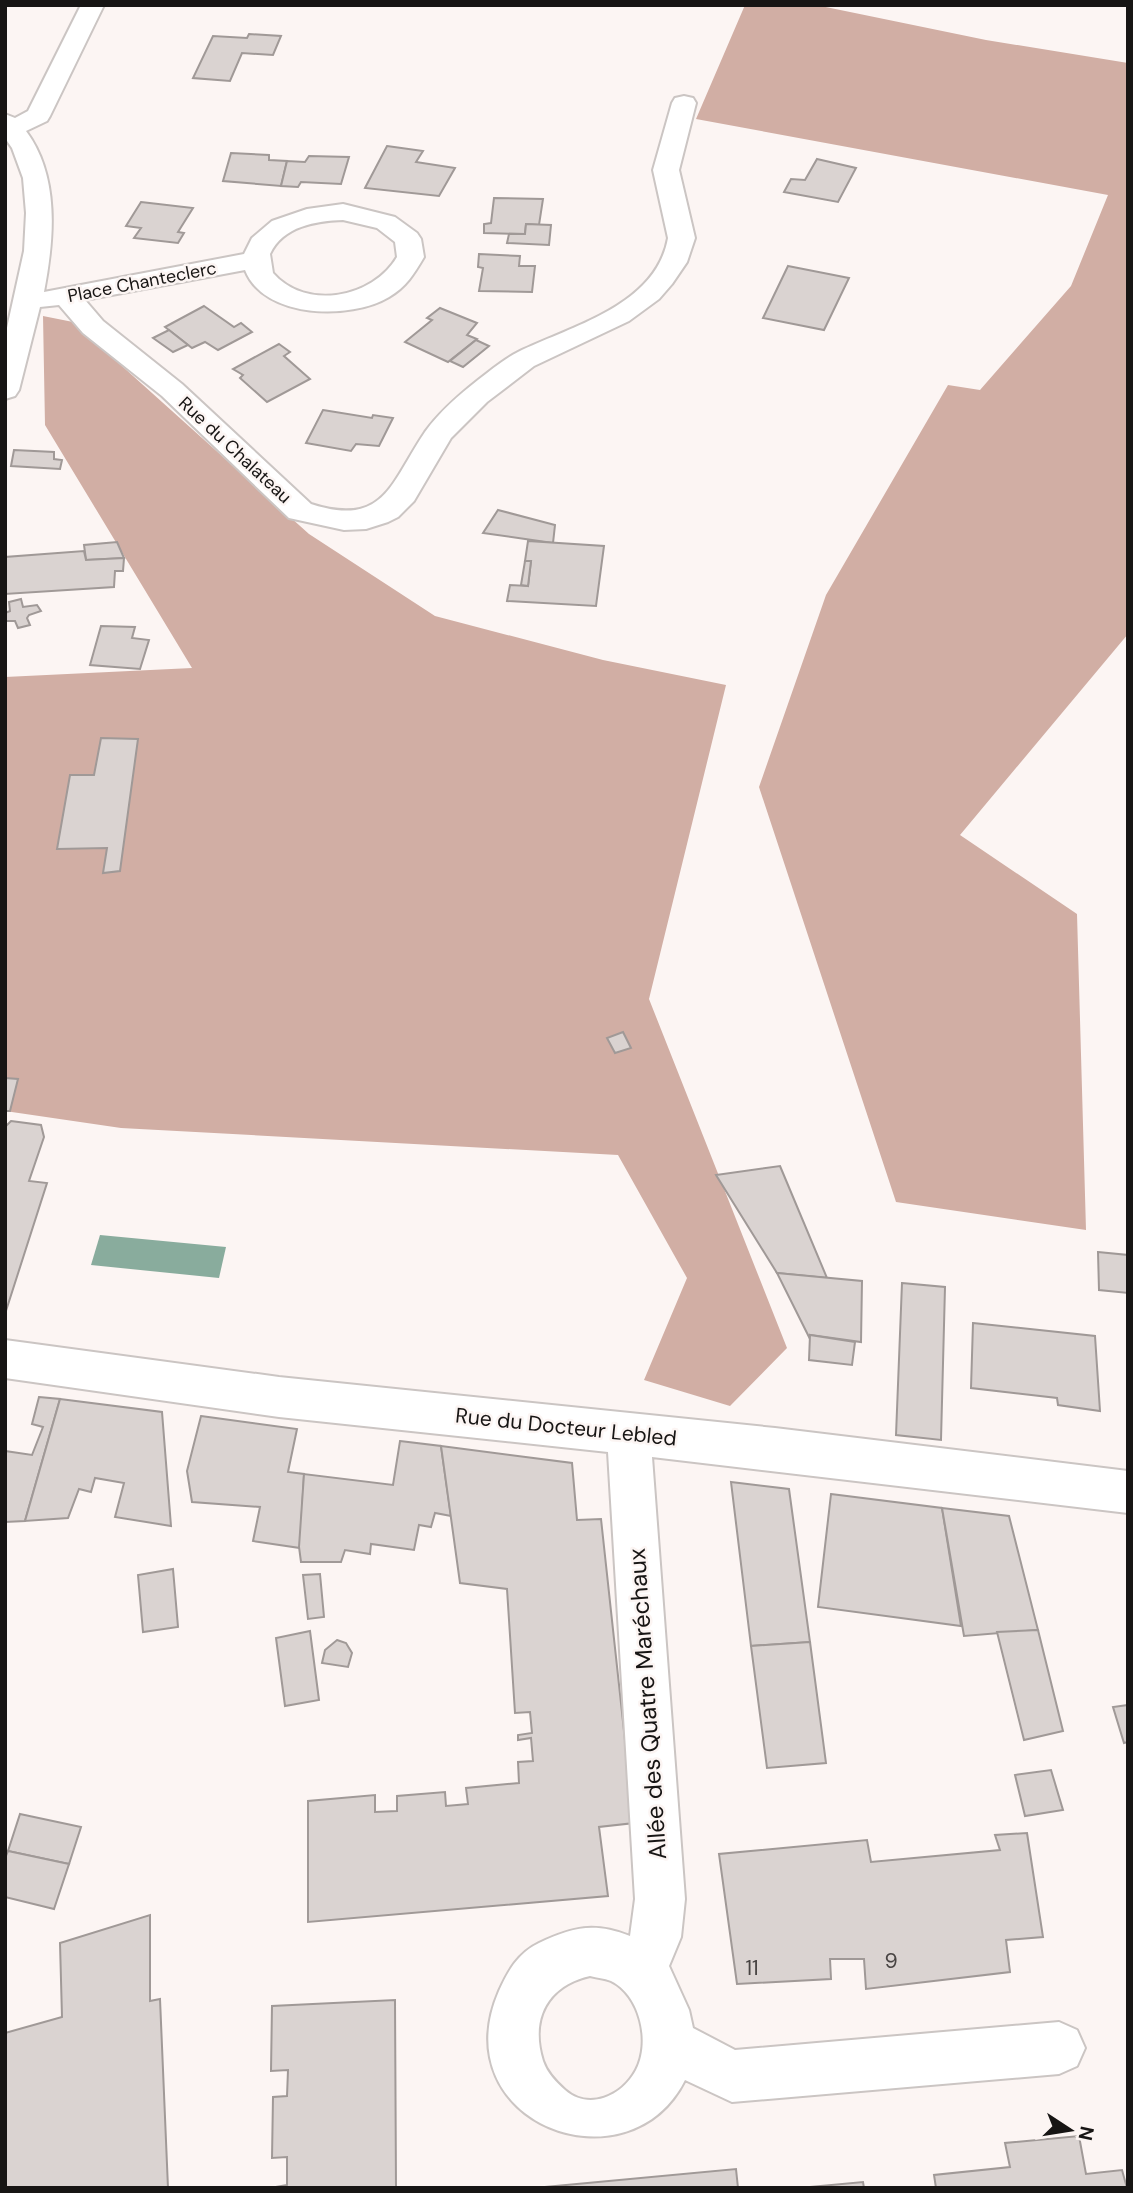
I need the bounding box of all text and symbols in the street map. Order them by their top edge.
street label: Place Chanteclerc [66,256,218,308]
street label: Rue du Chalateau [173,391,297,509]
street label: Rue du Docteur Lebled [454,1401,678,1453]
street label: Allée des Quatre Maréchaux [621,1547,673,1861]
house number: 9 [884,1947,898,1975]
house number: 11 [745,1954,759,1982]
north arrow [1035,2095,1105,2165]
text: N [1072,2124,1100,2143]

